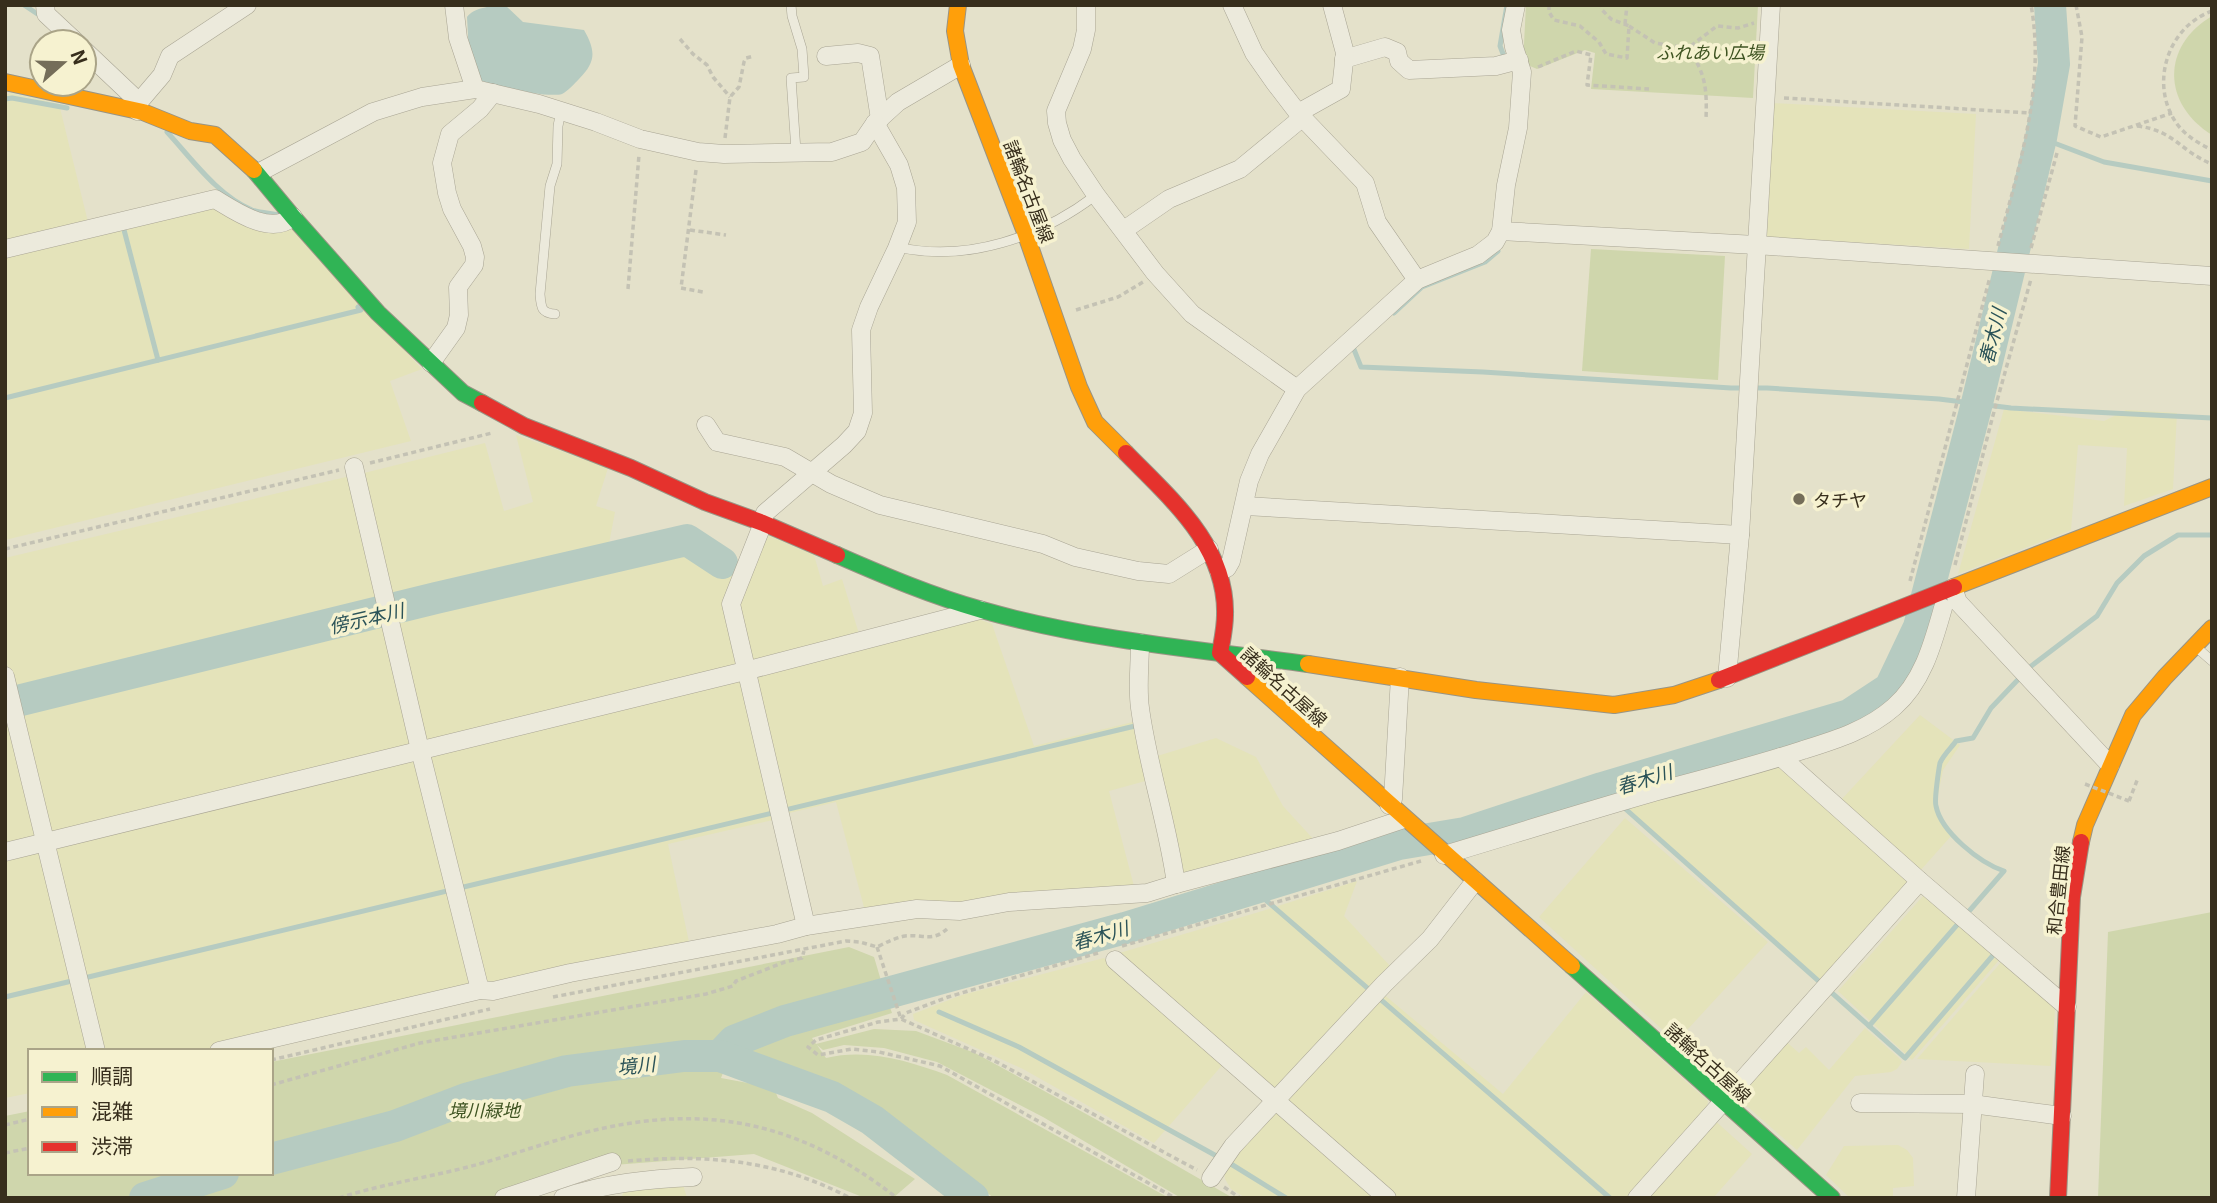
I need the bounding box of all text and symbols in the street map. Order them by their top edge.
north arrow [28,28,98,98]
park label: ふれあい広場 [1656,38,1766,64]
text: N [65,45,96,68]
street label: 諸輪名古屋線 [999,136,1061,246]
water label: 春木川 [1971,303,2011,367]
place label: タチヤ [1813,486,1867,512]
marker: タチヤ [1791,491,1807,507]
water label: 傍示本川 [326,595,408,639]
street label: 諸輪名古屋線 [1236,640,1334,732]
water label: 春木川 [1613,756,1677,799]
street label: 和合豊田線 [2039,844,2075,936]
water label: 春木川 [1069,913,1133,955]
street label: 諸輪名古屋線 [1660,1016,1758,1108]
water label: 境川 [616,1048,658,1079]
legend [28,1049,273,1175]
text: 順調 [91,1060,133,1090]
text: 混雑 [91,1095,133,1125]
park label: 境川緑地 [448,1096,522,1122]
text: 渋滞 [91,1130,133,1160]

